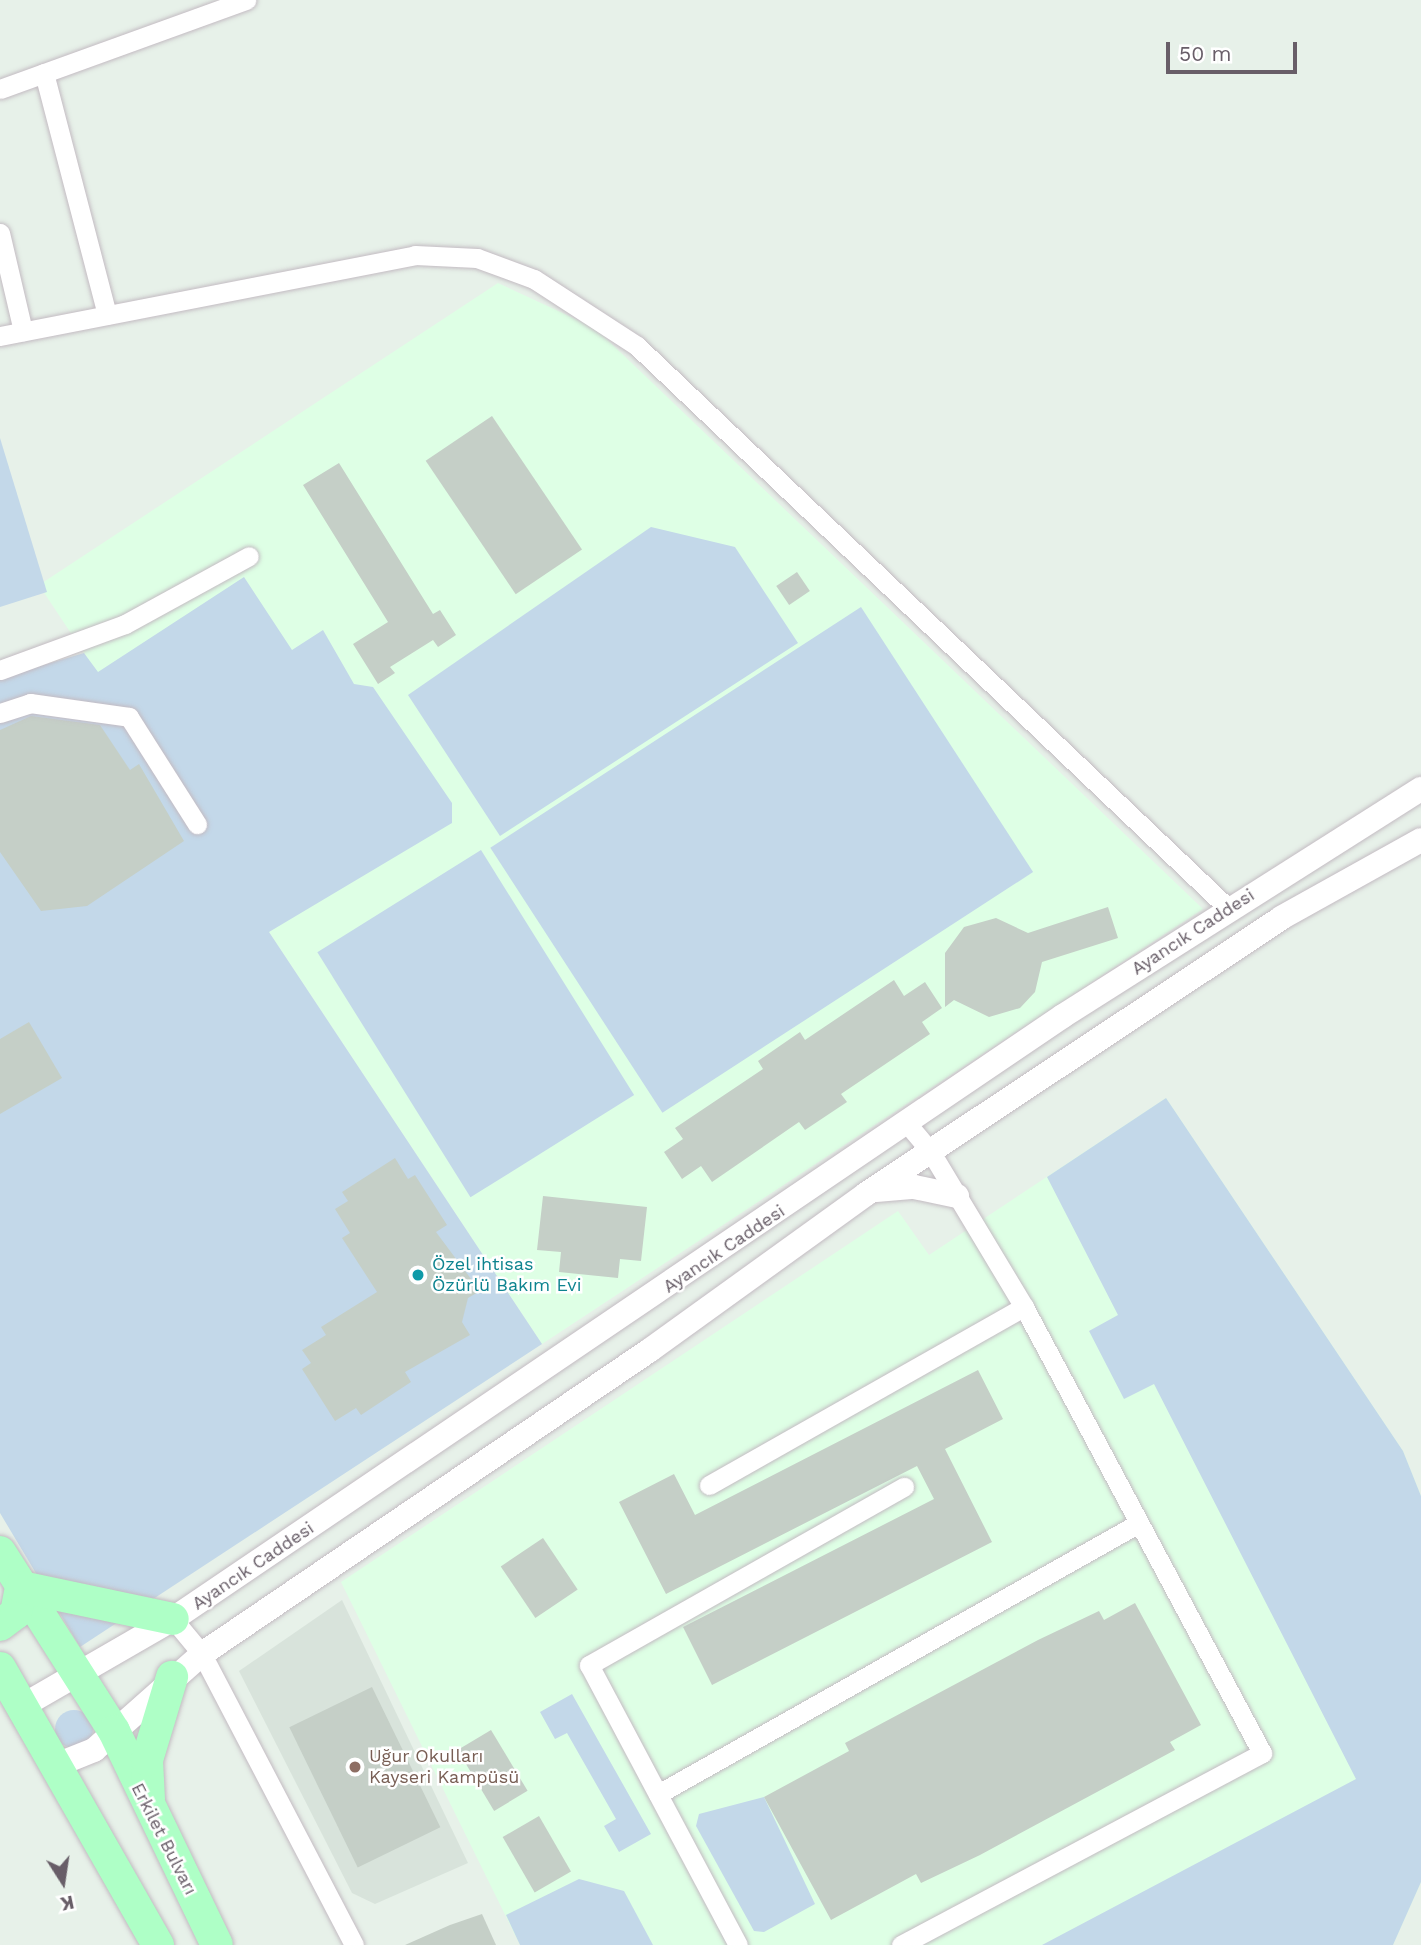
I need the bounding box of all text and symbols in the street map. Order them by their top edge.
scale bar [1169,28,1300,72]
text: 50 m [1179,41,1231,66]
street label: Ayancık Caddesi [1127,884,1259,980]
street label: Ayancık Caddesi [659,1200,789,1298]
place label: Özel ihtisas Özürlü Bakım Evi [432,1254,581,1296]
marker: Özel ihtisas Özürlü Bakım Evi [410,1267,426,1283]
street label: Ayancık Caddesi [188,1517,318,1615]
place label: Uğur Okulları Kayseri Kampüsü [369,1746,519,1788]
marker: Uğur Okulları Kayseri Kampüsü [347,1759,363,1775]
street label: Erkilet Bulvarı [127,1779,201,1899]
north arrow [28,1847,98,1917]
text: K [59,1890,76,1916]

